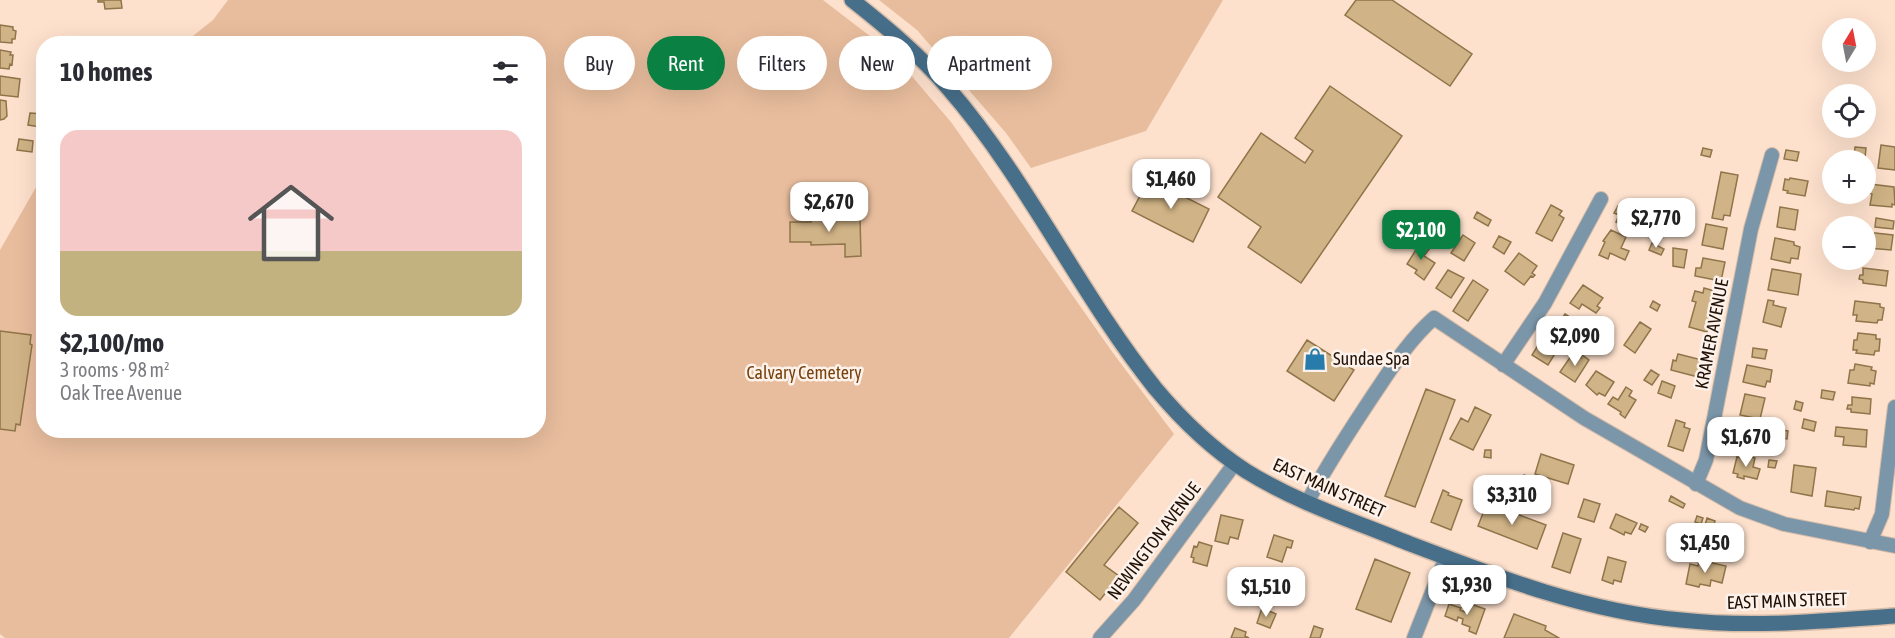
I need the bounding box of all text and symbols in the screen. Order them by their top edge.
north arrow [1822,18,1876,72]
map controls [1822,18,1876,270]
chip: Buy [564,36,635,90]
chip: Rent [647,36,725,90]
chip: Filters [737,36,827,90]
chip: New [839,36,915,90]
chip: Apartment [927,36,1052,90]
icon: filters [489,56,522,89]
text: 10 homes [60,57,153,87]
button: locate [1822,84,1876,138]
button: + [1822,150,1876,204]
pin: $1,460 [1122,159,1220,210]
text: $1,460 [1146,167,1196,190]
icon: home [237,169,345,277]
pin: $2,670 [780,182,878,233]
text: $2,670 [804,190,854,213]
pin: $2,770 [1607,198,1705,249]
text: $2,770 [1631,206,1681,229]
pin: $2,100 [1372,210,1470,261]
button: − [1822,216,1876,270]
text: $2,100 [1396,218,1446,241]
street label: KRAMER AVENUE [1691,277,1733,391]
pin: $2,090 [1526,316,1624,367]
text: $2,090 [1550,324,1600,347]
text: $2,100/mo [60,328,164,358]
shop icon: Sundae Spa [1302,346,1328,372]
place label: Sundae Spa [1333,348,1410,369]
text: 3 rooms · 98 m² [60,358,170,381]
park label: Calvary Cemetery [746,362,862,383]
text: Oak Tree Avenue [60,381,182,404]
pin: $1,670 [1697,417,1795,468]
text: $1,670 [1721,425,1771,448]
street label: EAST MAIN STREET [1270,453,1389,522]
pin: $3,310 [1463,475,1561,526]
street label: NEWINGTON AVENUE [1103,478,1205,603]
text: $3,310 [1487,483,1537,506]
pin: $1,450 [1656,523,1754,574]
text: $1,450 [1680,531,1730,554]
pin: $1,930 [1418,565,1516,616]
pin: $1,510 [1217,567,1315,618]
text: $1,930 [1442,573,1492,596]
text: $1,510 [1241,575,1291,598]
street label: EAST MAIN STREET [1726,588,1848,613]

